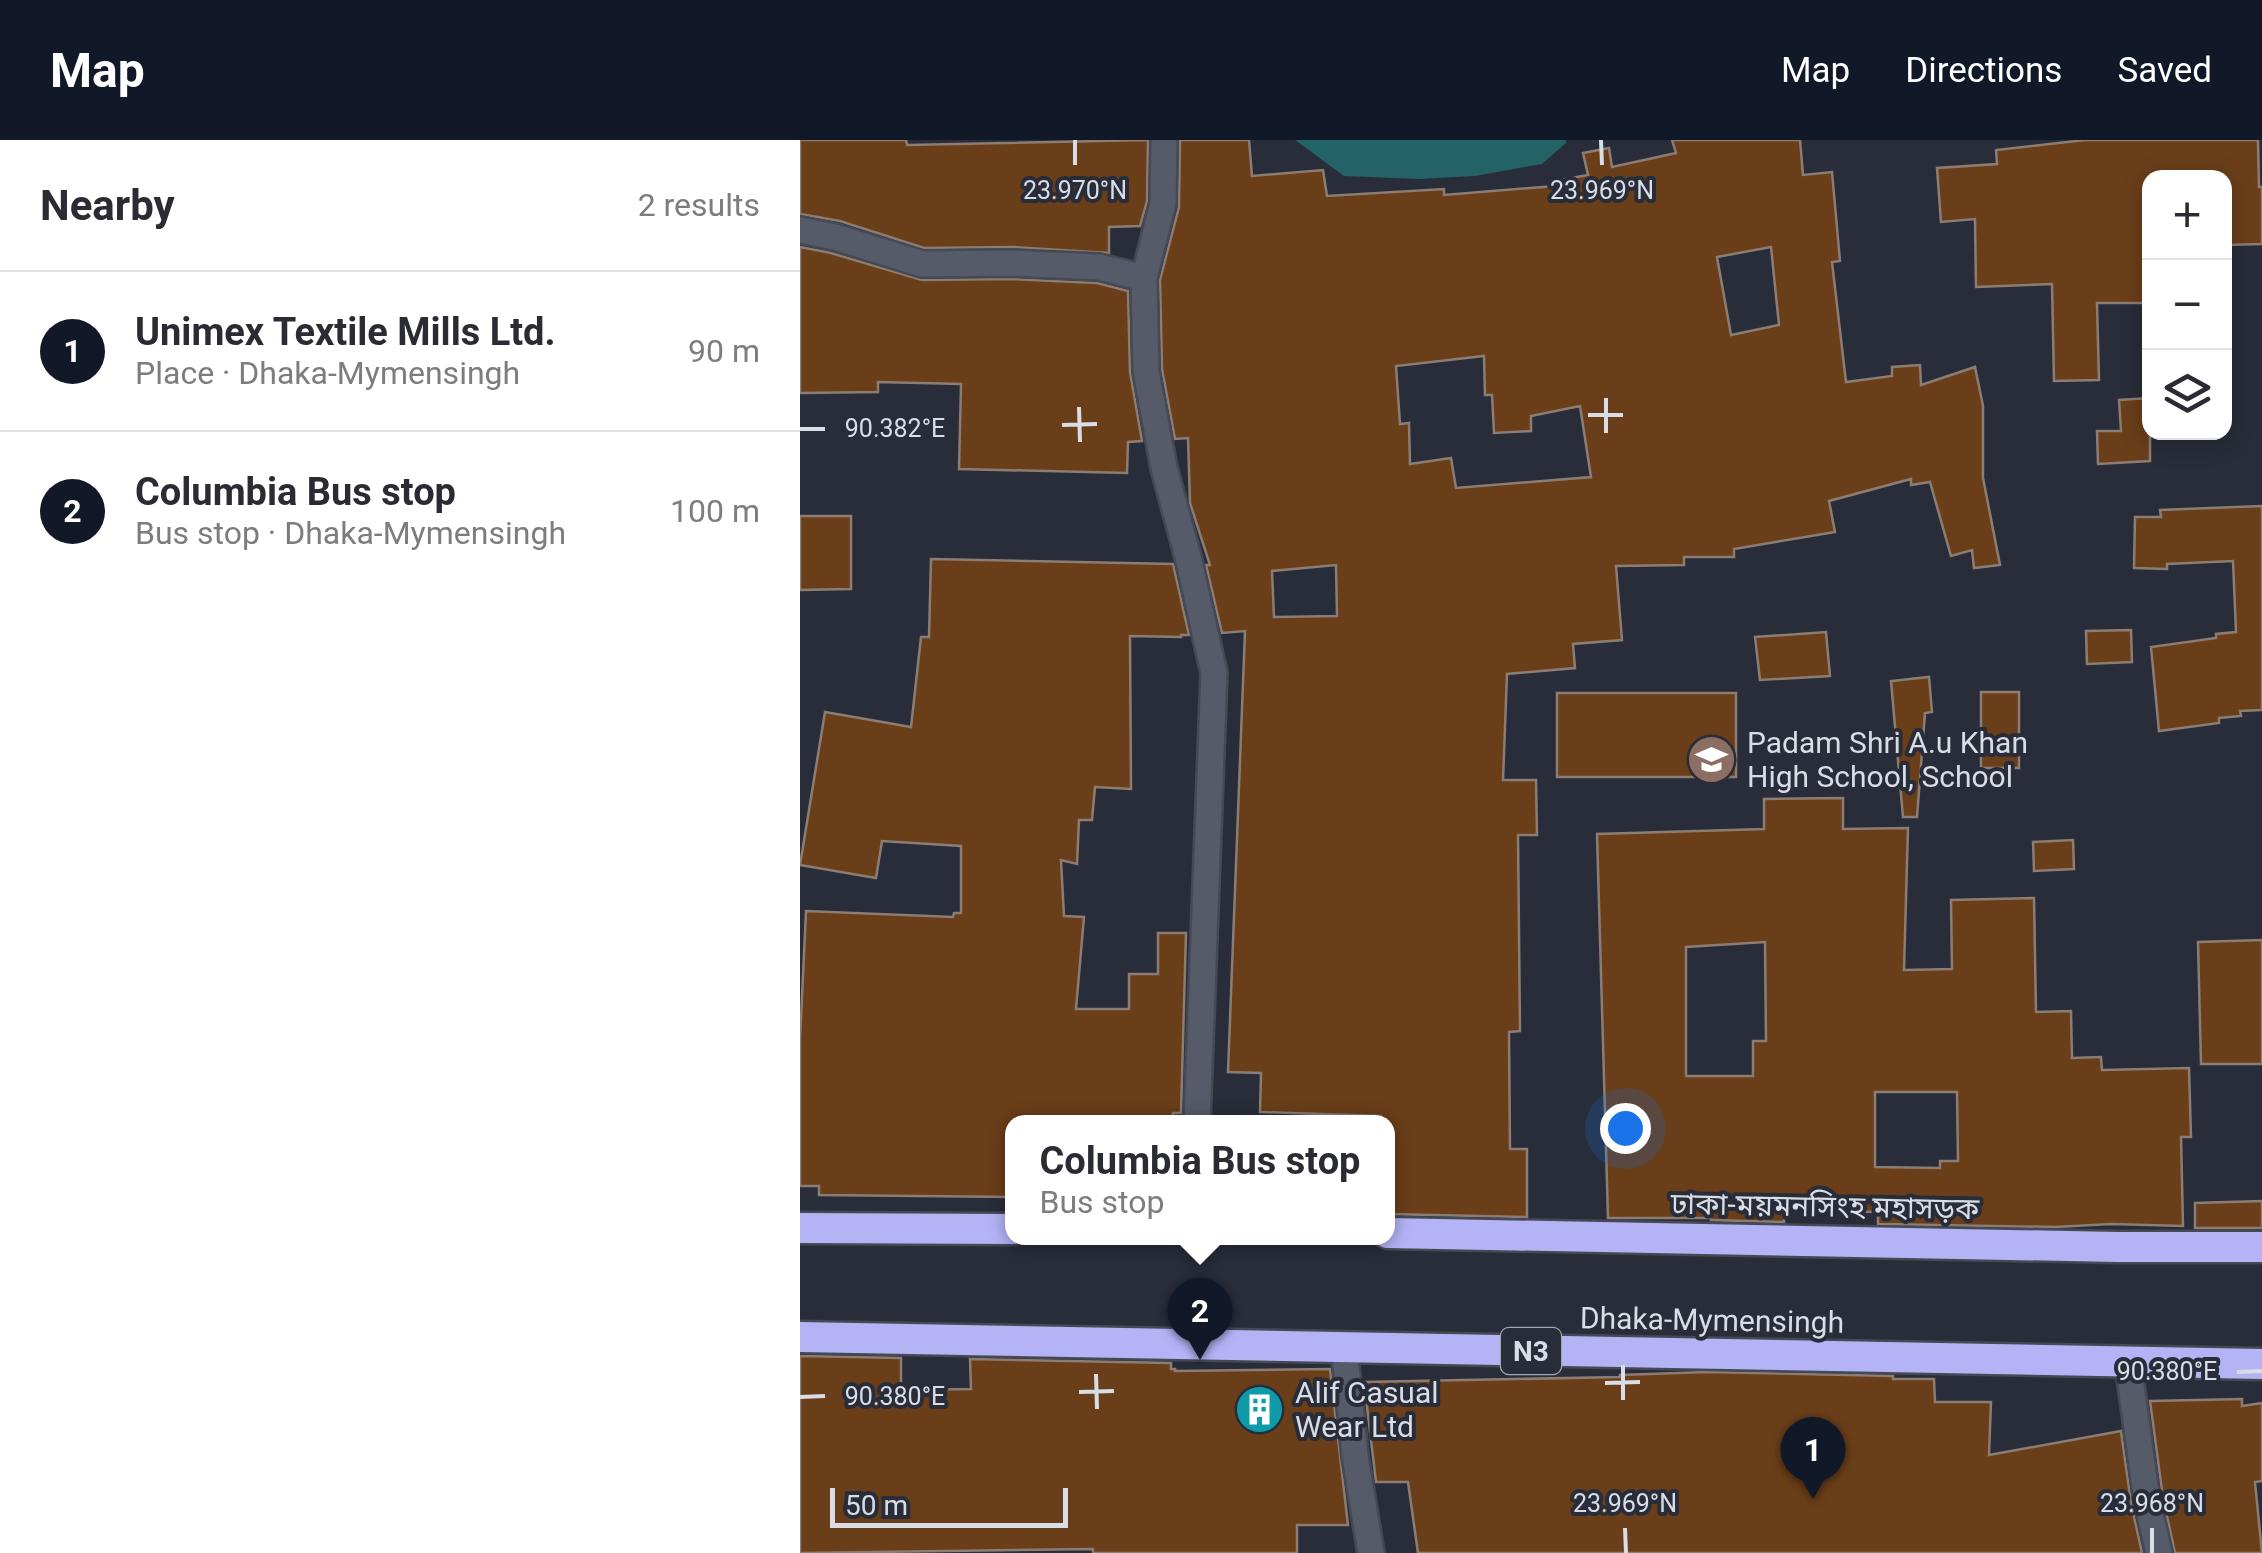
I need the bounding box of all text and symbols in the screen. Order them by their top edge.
text: Map [50,42,145,99]
text: Map [1781,50,1850,91]
text: Directions [1905,50,2062,91]
text: Saved [2117,50,2212,91]
map controls [2142,170,2232,440]
button: + [2142,170,2232,260]
text: 23.970°N [1023,176,1127,205]
text: 23.969°N [1550,176,1654,205]
text: Nearby [40,181,175,230]
text: 2 results [638,186,760,224]
button: − [2142,260,2232,350]
text: Unimex Textile Mills Ltd. [135,310,556,354]
text: 1 [63,332,82,370]
text: 90 m [688,332,760,370]
button: layers [2142,350,2232,440]
text: Place · Dhaka-Mymensingh [135,354,520,392]
text: 90.382°E [845,414,945,443]
text: Columbia Bus stop [135,470,456,514]
text: 2 [63,492,82,530]
text: 100 m [670,492,760,530]
text: Bus stop · Dhaka-Mymensingh [135,514,566,552]
place label: Padam Shri A.u Khan High School, School [1747,725,2028,794]
school or university icon: Padam Shri A.u Khan High School, School [1686,733,1738,785]
your location [1600,1103,1651,1154]
popup [1005,1115,1395,1245]
text: Columbia Bus stop [1040,1139,1360,1183]
text: Bus stop [1040,1183,1164,1221]
street label: ঢাকা-ময়মনসিংহ মহাসড়ক [1670,1186,1980,1226]
pin: 2 [1168,1278,1232,1360]
street label: Dhaka-Mymensingh [1580,1300,1844,1340]
road number: N3 [1501,1328,1561,1374]
text: 90.380°E [2117,1357,2217,1386]
place label: Alif Casual Wear Ltd [1295,1375,1439,1444]
text: 90.380°E [845,1382,945,1411]
building icon: Alif Casual Wear Ltd [1234,1383,1286,1435]
pin: 1 [1780,1416,1846,1499]
scale bar [830,1483,1068,1528]
text: 50 m [845,1489,908,1522]
text: 23.969°N [1573,1489,1677,1518]
text: 23.968°N [2100,1489,2204,1518]

